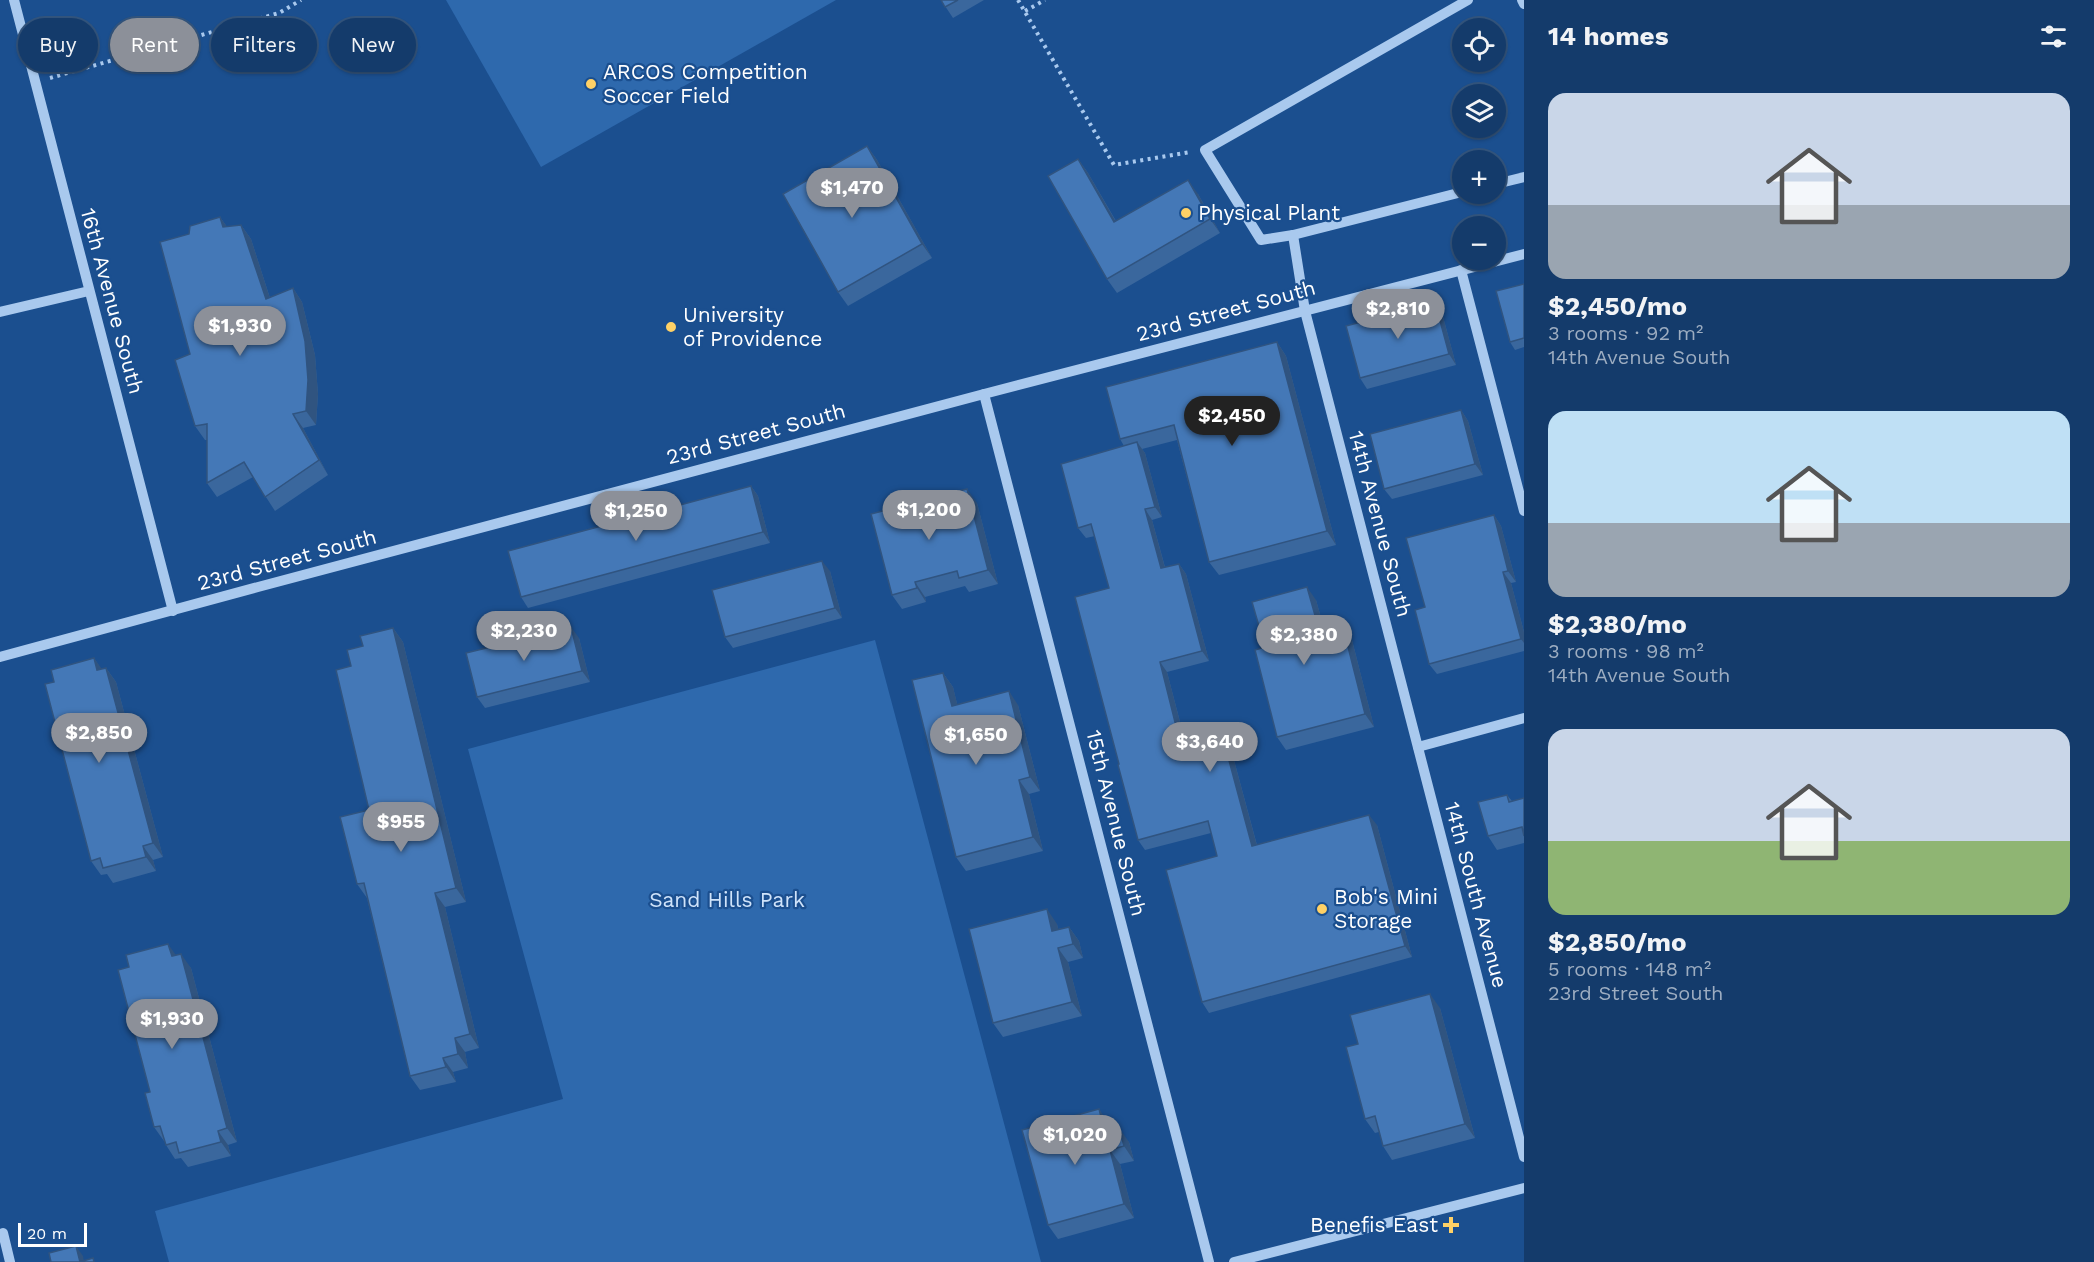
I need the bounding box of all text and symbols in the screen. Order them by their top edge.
chip: Buy [18,18,98,72]
chip: Rent [110,18,199,72]
chip: Filters [211,18,317,72]
chip: New [329,18,416,72]
map controls [1452,18,1506,270]
button: locate [1452,18,1506,72]
icon: filters [2037,20,2070,53]
text: 14 homes [1548,21,1669,51]
place label: ARCOS Competition Soccer Field [603,59,808,108]
marker: ARCOS Competition Soccer Field [584,77,598,91]
button: layers [1452,84,1506,138]
icon: home [1755,132,1863,240]
button: + [1452,150,1506,204]
pin: $1,470 [803,168,901,219]
text: $1,470 [820,175,884,199]
place label: Physical Plant [1198,200,1340,225]
street label: 16th Avenue South [76,205,149,397]
marker: Physical Plant [1179,206,1193,220]
button: − [1452,216,1506,270]
street label: 23rd Street South [1134,275,1318,346]
pin: $2,810 [1349,289,1447,340]
text: $2,450/mo [1548,291,1687,321]
text: $2,810 [1366,296,1430,320]
place label: University of Providence [683,302,822,351]
pin: $1,930 [191,306,289,357]
text: $1,930 [208,313,272,337]
marker: University of Providence [664,320,678,334]
text: 3 rooms · 92 m² [1548,321,1703,345]
text: 14th Avenue South [1548,345,1730,369]
pin: $2,450 [1183,396,1281,447]
street label: 23rd Street South [664,398,848,469]
text: $2,450 [1198,403,1266,427]
street label: 14th Avenue South [1344,428,1417,620]
icon: home [1755,450,1863,558]
pin: $1,200 [880,490,978,541]
pin: $1,250 [587,491,685,542]
text: $1,200 [897,497,961,521]
text: $1,250 [604,498,668,522]
street label: 23rd Street South [195,524,379,595]
text: $2,380/mo [1548,609,1687,639]
pin: $2,230 [475,611,573,662]
pin: $2,380 [1255,615,1353,666]
text: $2,230 [490,618,558,642]
text: $2,380 [1270,622,1338,646]
text: 3 rooms · 98 m² [1548,639,1704,663]
text: 14th Avenue South [1548,663,1730,687]
pin: $2,850 [50,713,148,764]
pin: $1,650 [927,715,1025,766]
text: $2,850 [65,720,133,744]
text: $1,650 [944,722,1008,746]
pin: $3,640 [1161,722,1259,773]
street label: 15th Avenue South [1081,727,1152,918]
text: $3,640 [1176,729,1244,753]
icon: home [1755,768,1863,876]
street label: 14th South Avenue [1440,799,1513,991]
pin: $955 [365,802,437,853]
text: $955 [377,809,425,833]
place label: Bob's Mini Storage [1334,884,1438,933]
park label: Sand Hills Park [649,887,805,912]
marker: Bob's Mini Storage [1315,902,1329,916]
text: $2,850/mo [1548,927,1687,957]
text: 5 rooms · 148 m² [1548,957,1711,981]
text: 23rd Street South [1548,981,1723,1005]
pin: $1,930 [123,999,221,1050]
text: $1,930 [140,1006,204,1030]
pin: $1,020 [1026,1115,1124,1166]
text: $1,020 [1043,1122,1107,1146]
place label: Benefis East [1310,1212,1438,1237]
marker: Benefis East [1442,1216,1460,1234]
scale bar [18,1220,87,1248]
text: 20 m [27,1224,67,1243]

